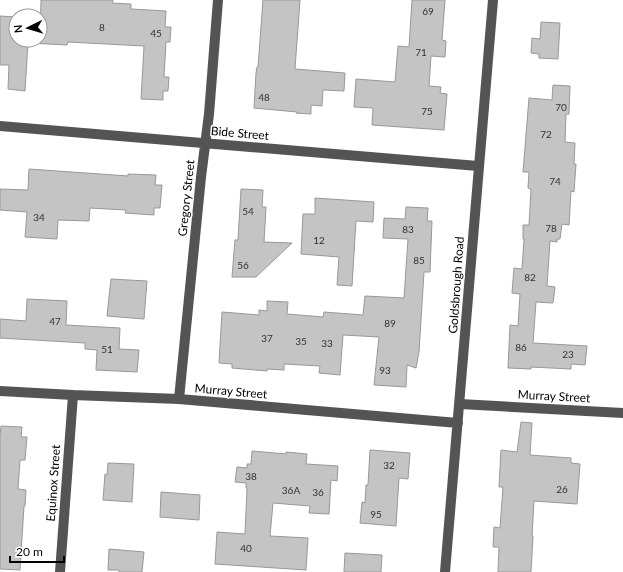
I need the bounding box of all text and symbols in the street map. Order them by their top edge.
house number: 69 [422,5,434,17]
north arrow [8,8,48,48]
house number: 8 [99,21,105,33]
text: N [11,24,24,34]
house number: 45 [150,27,162,39]
house number: 71 [415,46,427,58]
house number: 48 [258,91,270,103]
house number: 70 [555,101,567,113]
house number: 75 [421,105,433,117]
street label: Bide Street [210,123,270,143]
house number: 72 [540,128,552,140]
street label: Gregory Street [175,158,198,237]
house number: 74 [549,175,561,187]
house number: 54 [242,205,254,217]
house number: 34 [33,211,45,223]
house number: 78 [545,222,557,234]
house number: 83 [402,223,414,235]
house number: 12 [313,234,325,246]
street label: Goldsbrough Road [445,236,467,334]
house number: 85 [413,254,425,266]
house number: 56 [237,259,249,271]
house number: 82 [524,271,536,283]
house number: 47 [49,315,61,327]
house number: 89 [384,317,396,329]
house number: 37 [261,332,273,344]
house number: 35 [295,335,307,347]
house number: 33 [321,337,333,349]
house number: 86 [515,341,527,353]
house number: 51 [101,343,113,355]
house number: 23 [562,348,574,360]
house number: 93 [379,364,391,376]
street label: Murray Street [194,380,269,402]
street label: Murray Street [517,387,591,405]
street label: Equinox Street [43,443,63,522]
house number: 32 [383,459,395,471]
house number: 38 [245,470,257,482]
house number: 26 [556,483,568,495]
house number: 36A [282,484,300,496]
house number: 36 [312,486,324,498]
house number: 95 [370,508,382,520]
scale bar [10,538,64,564]
house number: 40 [240,542,252,554]
text: 20 m [16,544,43,559]

